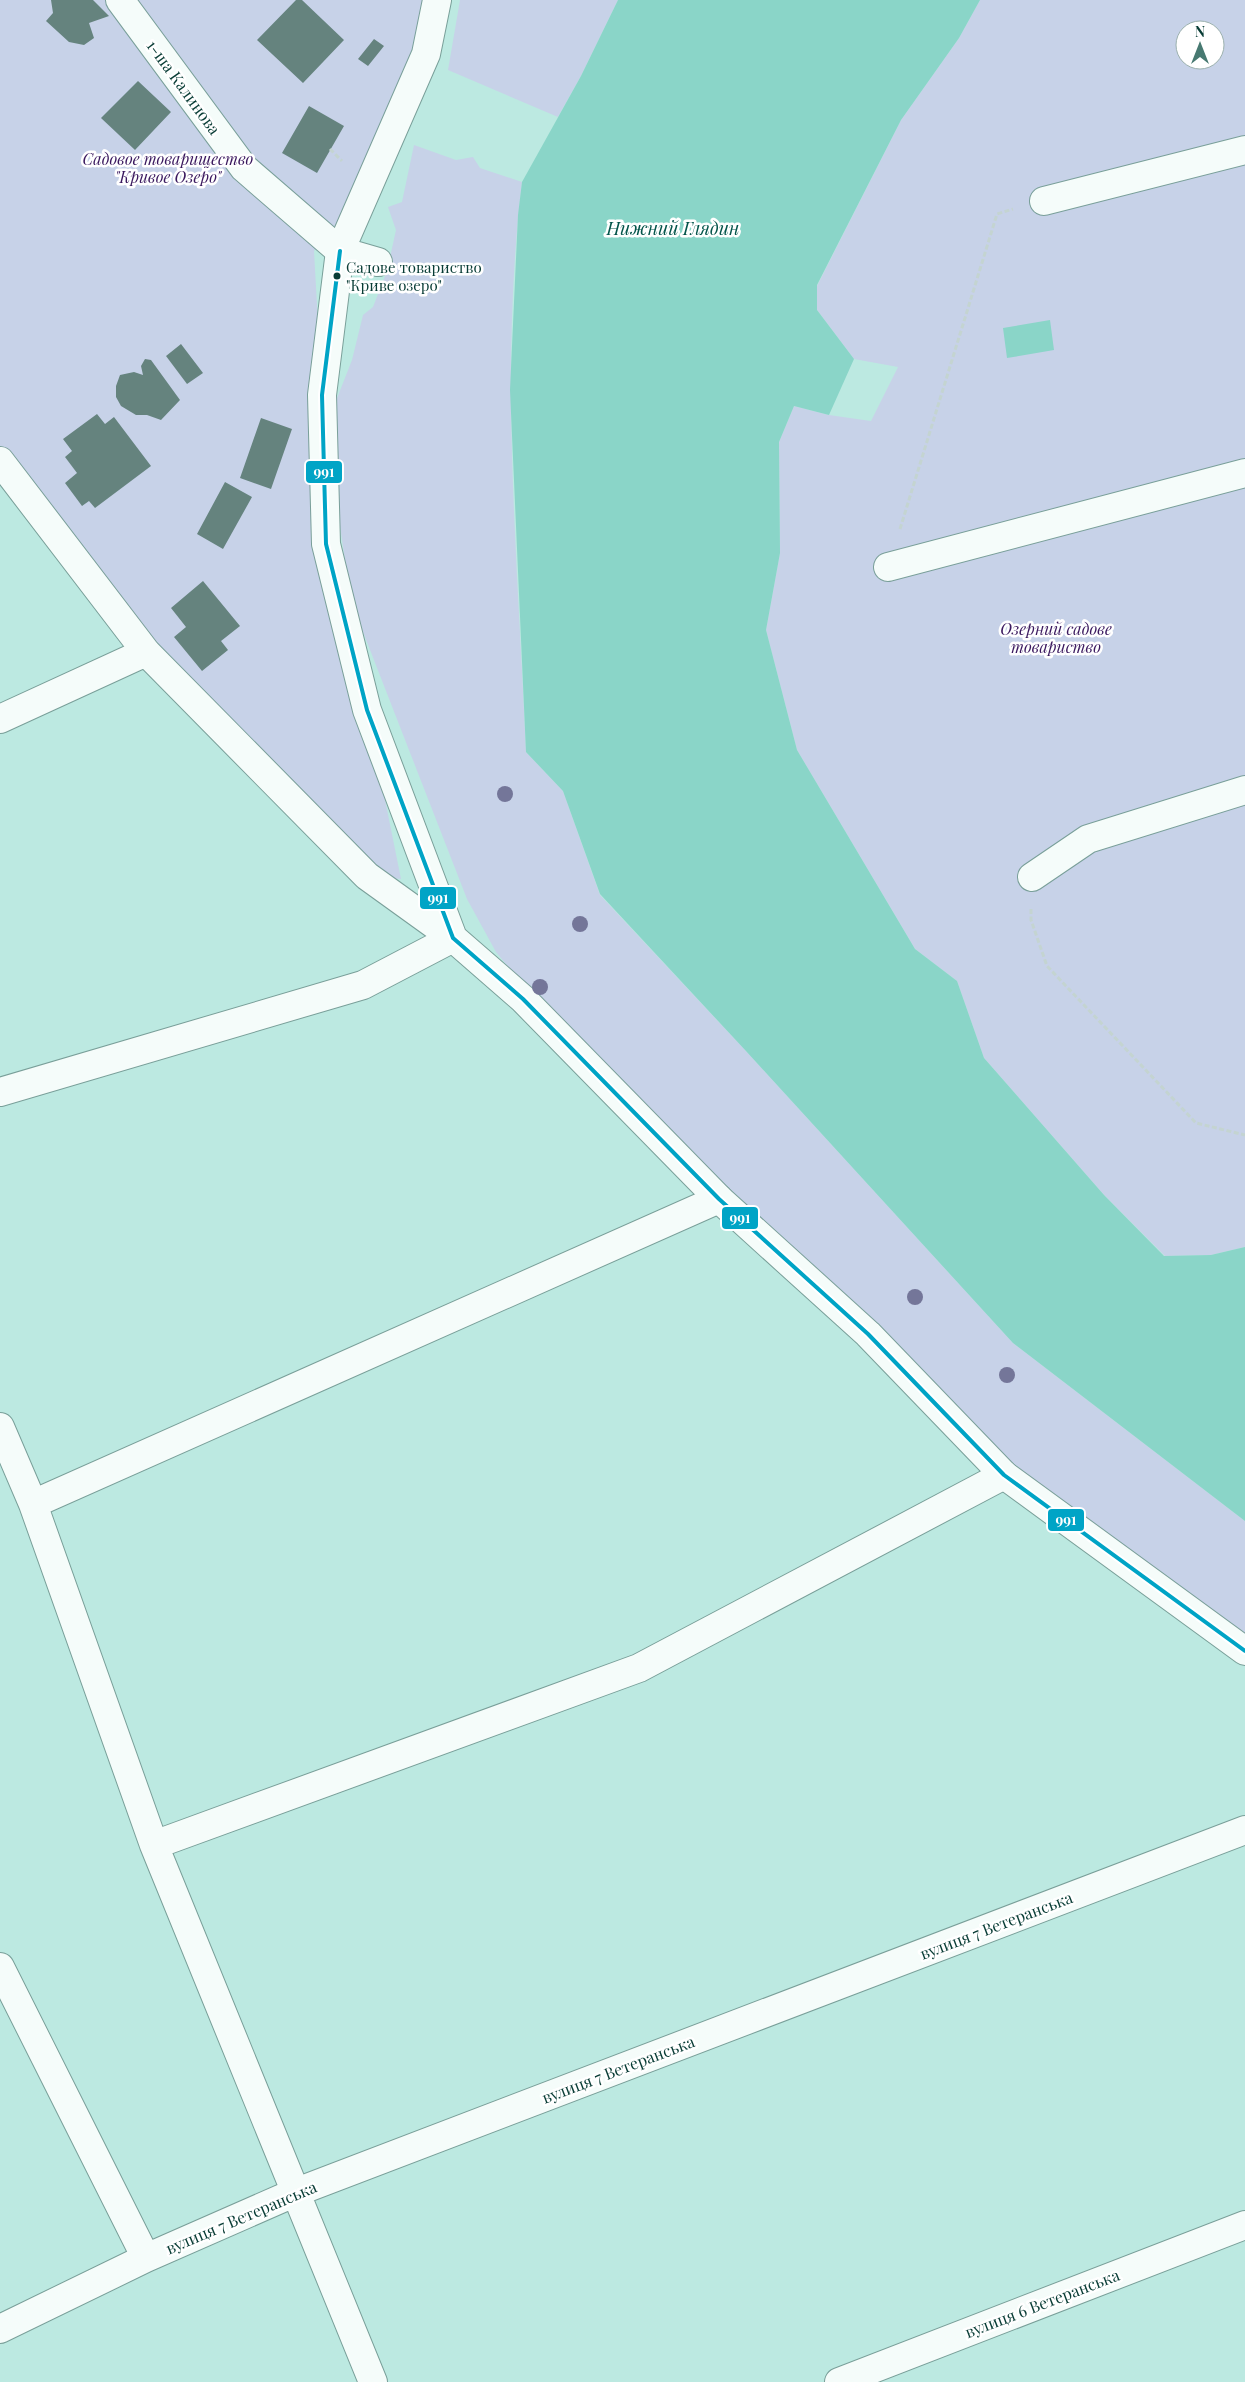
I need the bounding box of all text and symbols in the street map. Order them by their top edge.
north arrow [1175,20,1225,70]
text: N [1195,22,1205,41]
street label: 1-ша Калинова [143,35,225,139]
park label: Садовое товарищество "Кривое Озеро" [83,148,254,187]
water label: Нижний Глядин [606,216,739,240]
place label: Садове товариство "Криве озеро" [346,257,482,295]
marker: Садове товариство "Криве озеро" [332,271,342,281]
line badge: 991 [305,460,343,484]
text: 991 [314,462,334,481]
park label: Озерний садове товариство [1000,618,1112,657]
line badge: 991 [419,886,457,910]
text: 991 [428,888,448,907]
line badge: 991 [721,1206,759,1230]
text: 991 [730,1208,750,1227]
line badge: 991 [1047,1508,1085,1532]
text: 991 [1056,1510,1076,1529]
street label: вулиця 7 Ветеранська [917,1886,1075,1964]
street label: вулиця 7 Ветеранська [539,2030,697,2108]
street label: вулиця 7 Ветеранська [162,2176,320,2258]
street label: вулиця 6 Ветеранська [962,2264,1122,2342]

